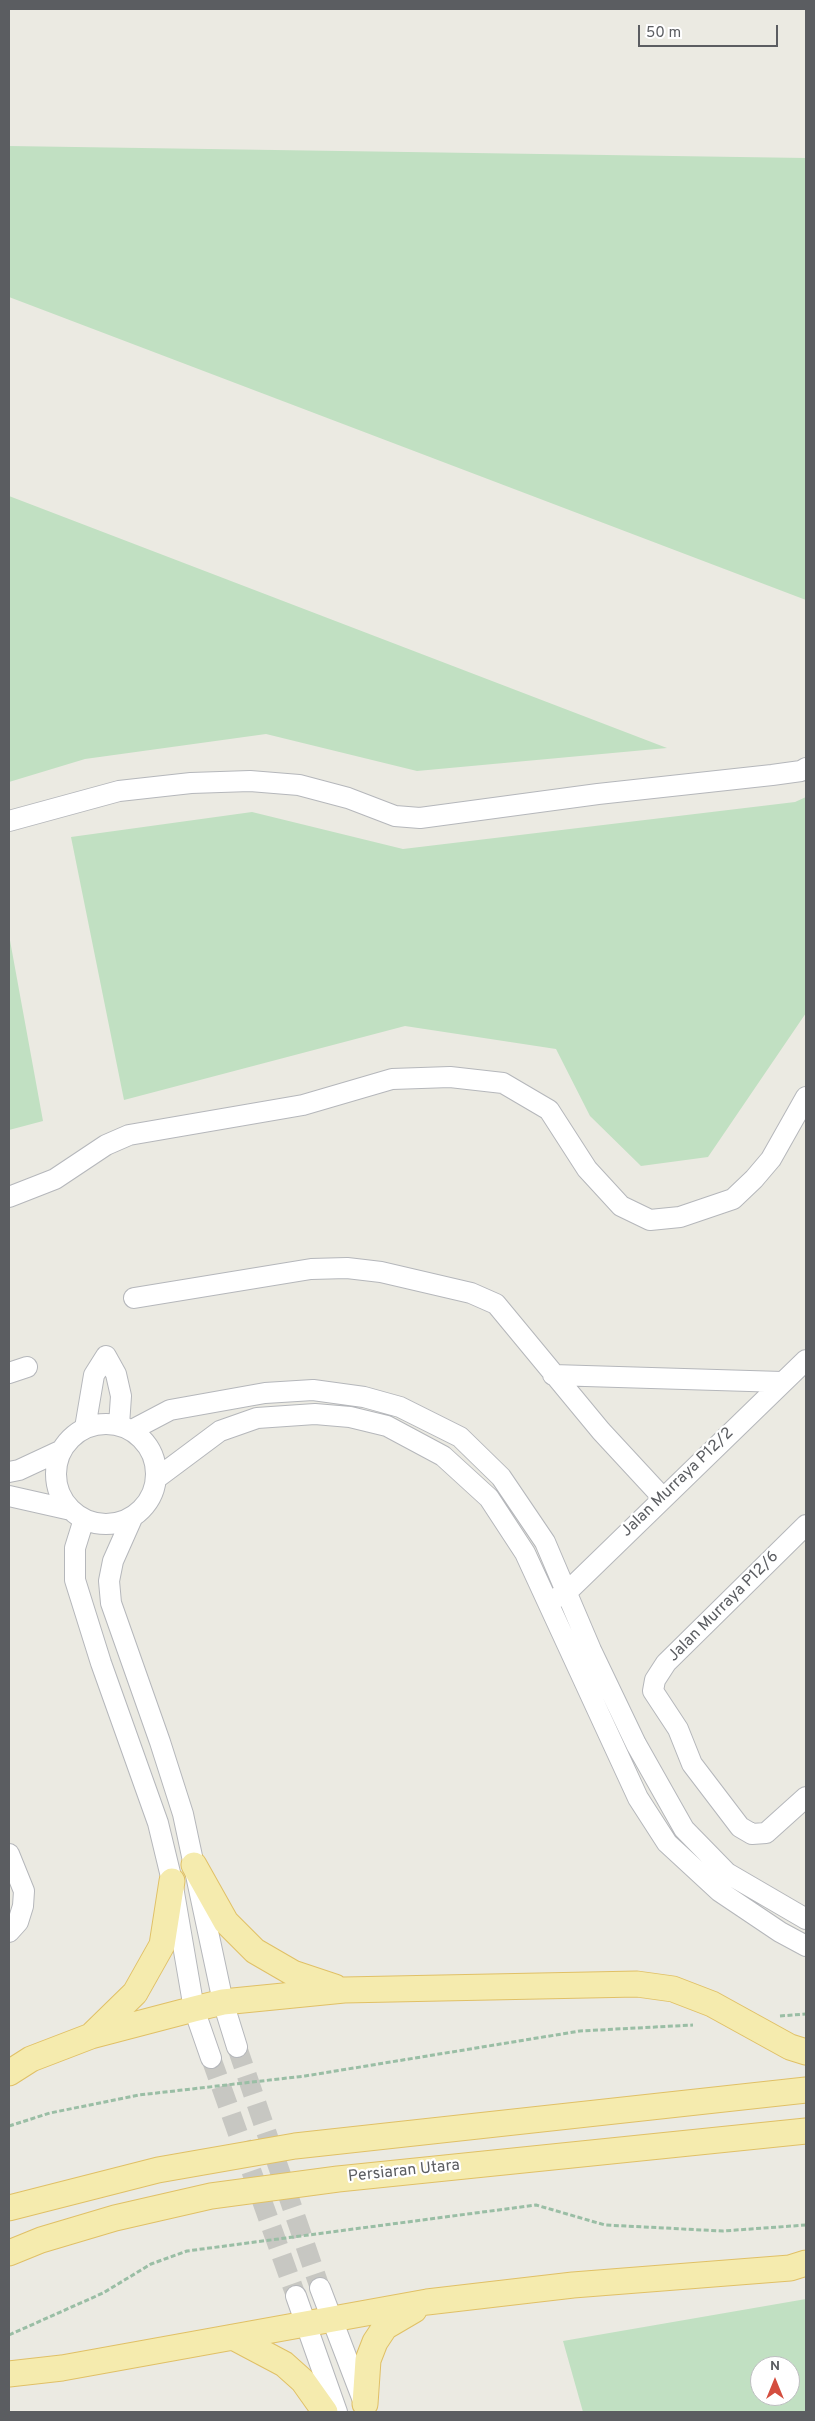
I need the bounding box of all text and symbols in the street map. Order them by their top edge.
scale bar [640,15,780,47]
text: 50 m [646,24,681,43]
street label: Jalan Murraya P12/2 [618,1424,738,1542]
street label: Jalan Murraya P12/6 [665,1548,783,1666]
street label: Persiaran Utara [347,2157,461,2187]
north arrow [750,2356,800,2406]
text: N [770,2358,780,2375]

